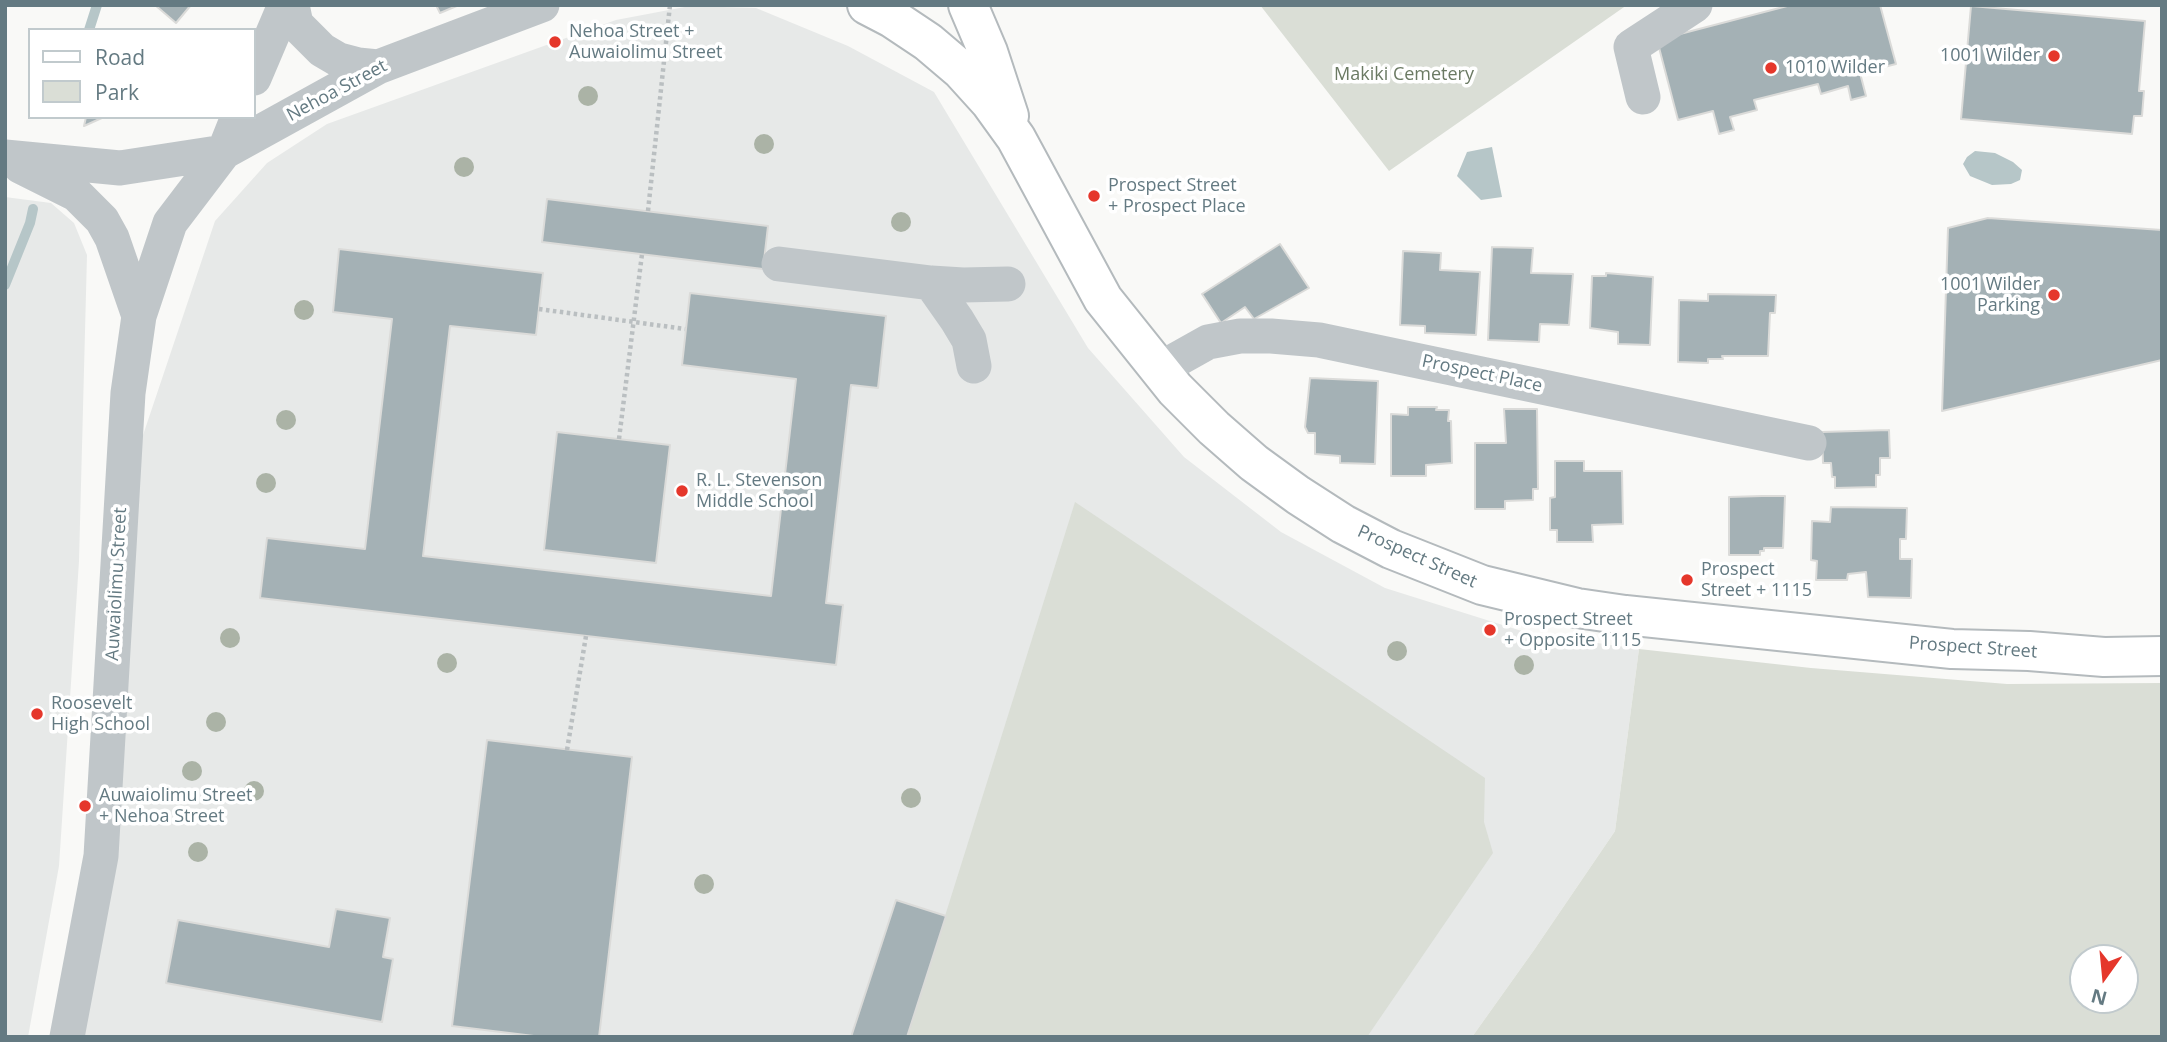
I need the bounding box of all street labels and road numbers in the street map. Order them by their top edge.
street label: Nehoa Street [283,56,391,126]
street label: Prospect Place [1420,351,1544,397]
street label: Auwaiolimu Street [102,507,132,661]
street label: Prospect Street [1354,521,1480,593]
street label: Prospect Street [1908,633,2038,663]

